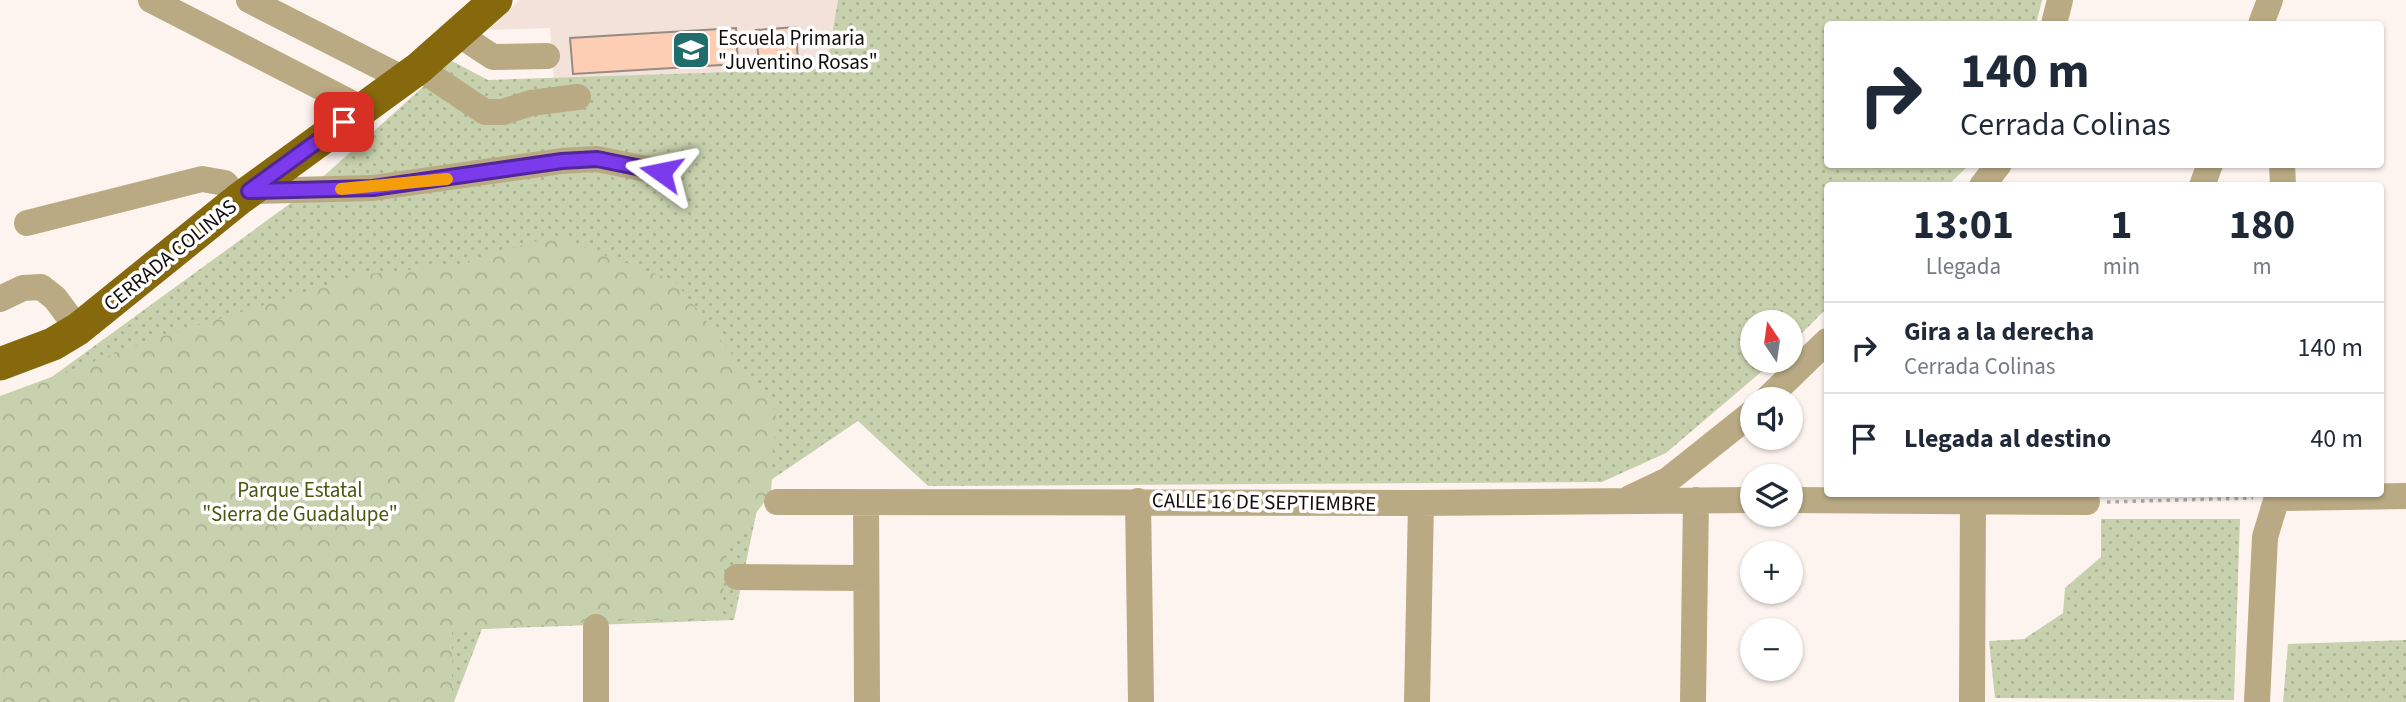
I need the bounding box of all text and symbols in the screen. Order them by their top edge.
place label: Escuela Primaria "Juventino Rosas" [718,23,878,77]
school or university icon: Escuela Primaria "Juventino Rosas" [670,29,712,71]
text: 140 m [1960,37,2089,107]
icon: right [1845,49,1936,140]
pin [314,92,374,152]
text: Cerrada Colinas [1960,102,2171,148]
icon: arrive [325,103,363,141]
position arrow [624,135,698,209]
street label: CERRADA COLINAS [97,192,243,318]
text: 13:01 [1913,195,2014,255]
text: 1 [2110,195,2132,255]
text: 180 [2229,195,2295,255]
text: Llegada [1926,250,2001,283]
text: min [2103,250,2140,283]
text: m [2252,250,2272,283]
north arrow [1740,310,1802,373]
map controls [1740,310,1803,681]
text: Gira a la derecha [1904,313,2094,350]
icon: right [1845,329,1883,367]
text: 140 m [2297,329,2363,366]
text: Cerrada Colinas [1904,350,2055,383]
button: sound [1740,387,1803,450]
icon: arrive [1845,420,1883,458]
text: Llegada al destino [1904,420,2111,457]
text: 40 m [2310,420,2363,457]
button: layers [1740,464,1803,527]
park label: Parque Estatal "Sierra de Guadalupe" [202,475,398,529]
street label: CALLE 16 DE SEPTIEMBRE [1152,485,1376,519]
button: + [1740,541,1803,604]
button: − [1740,618,1803,681]

